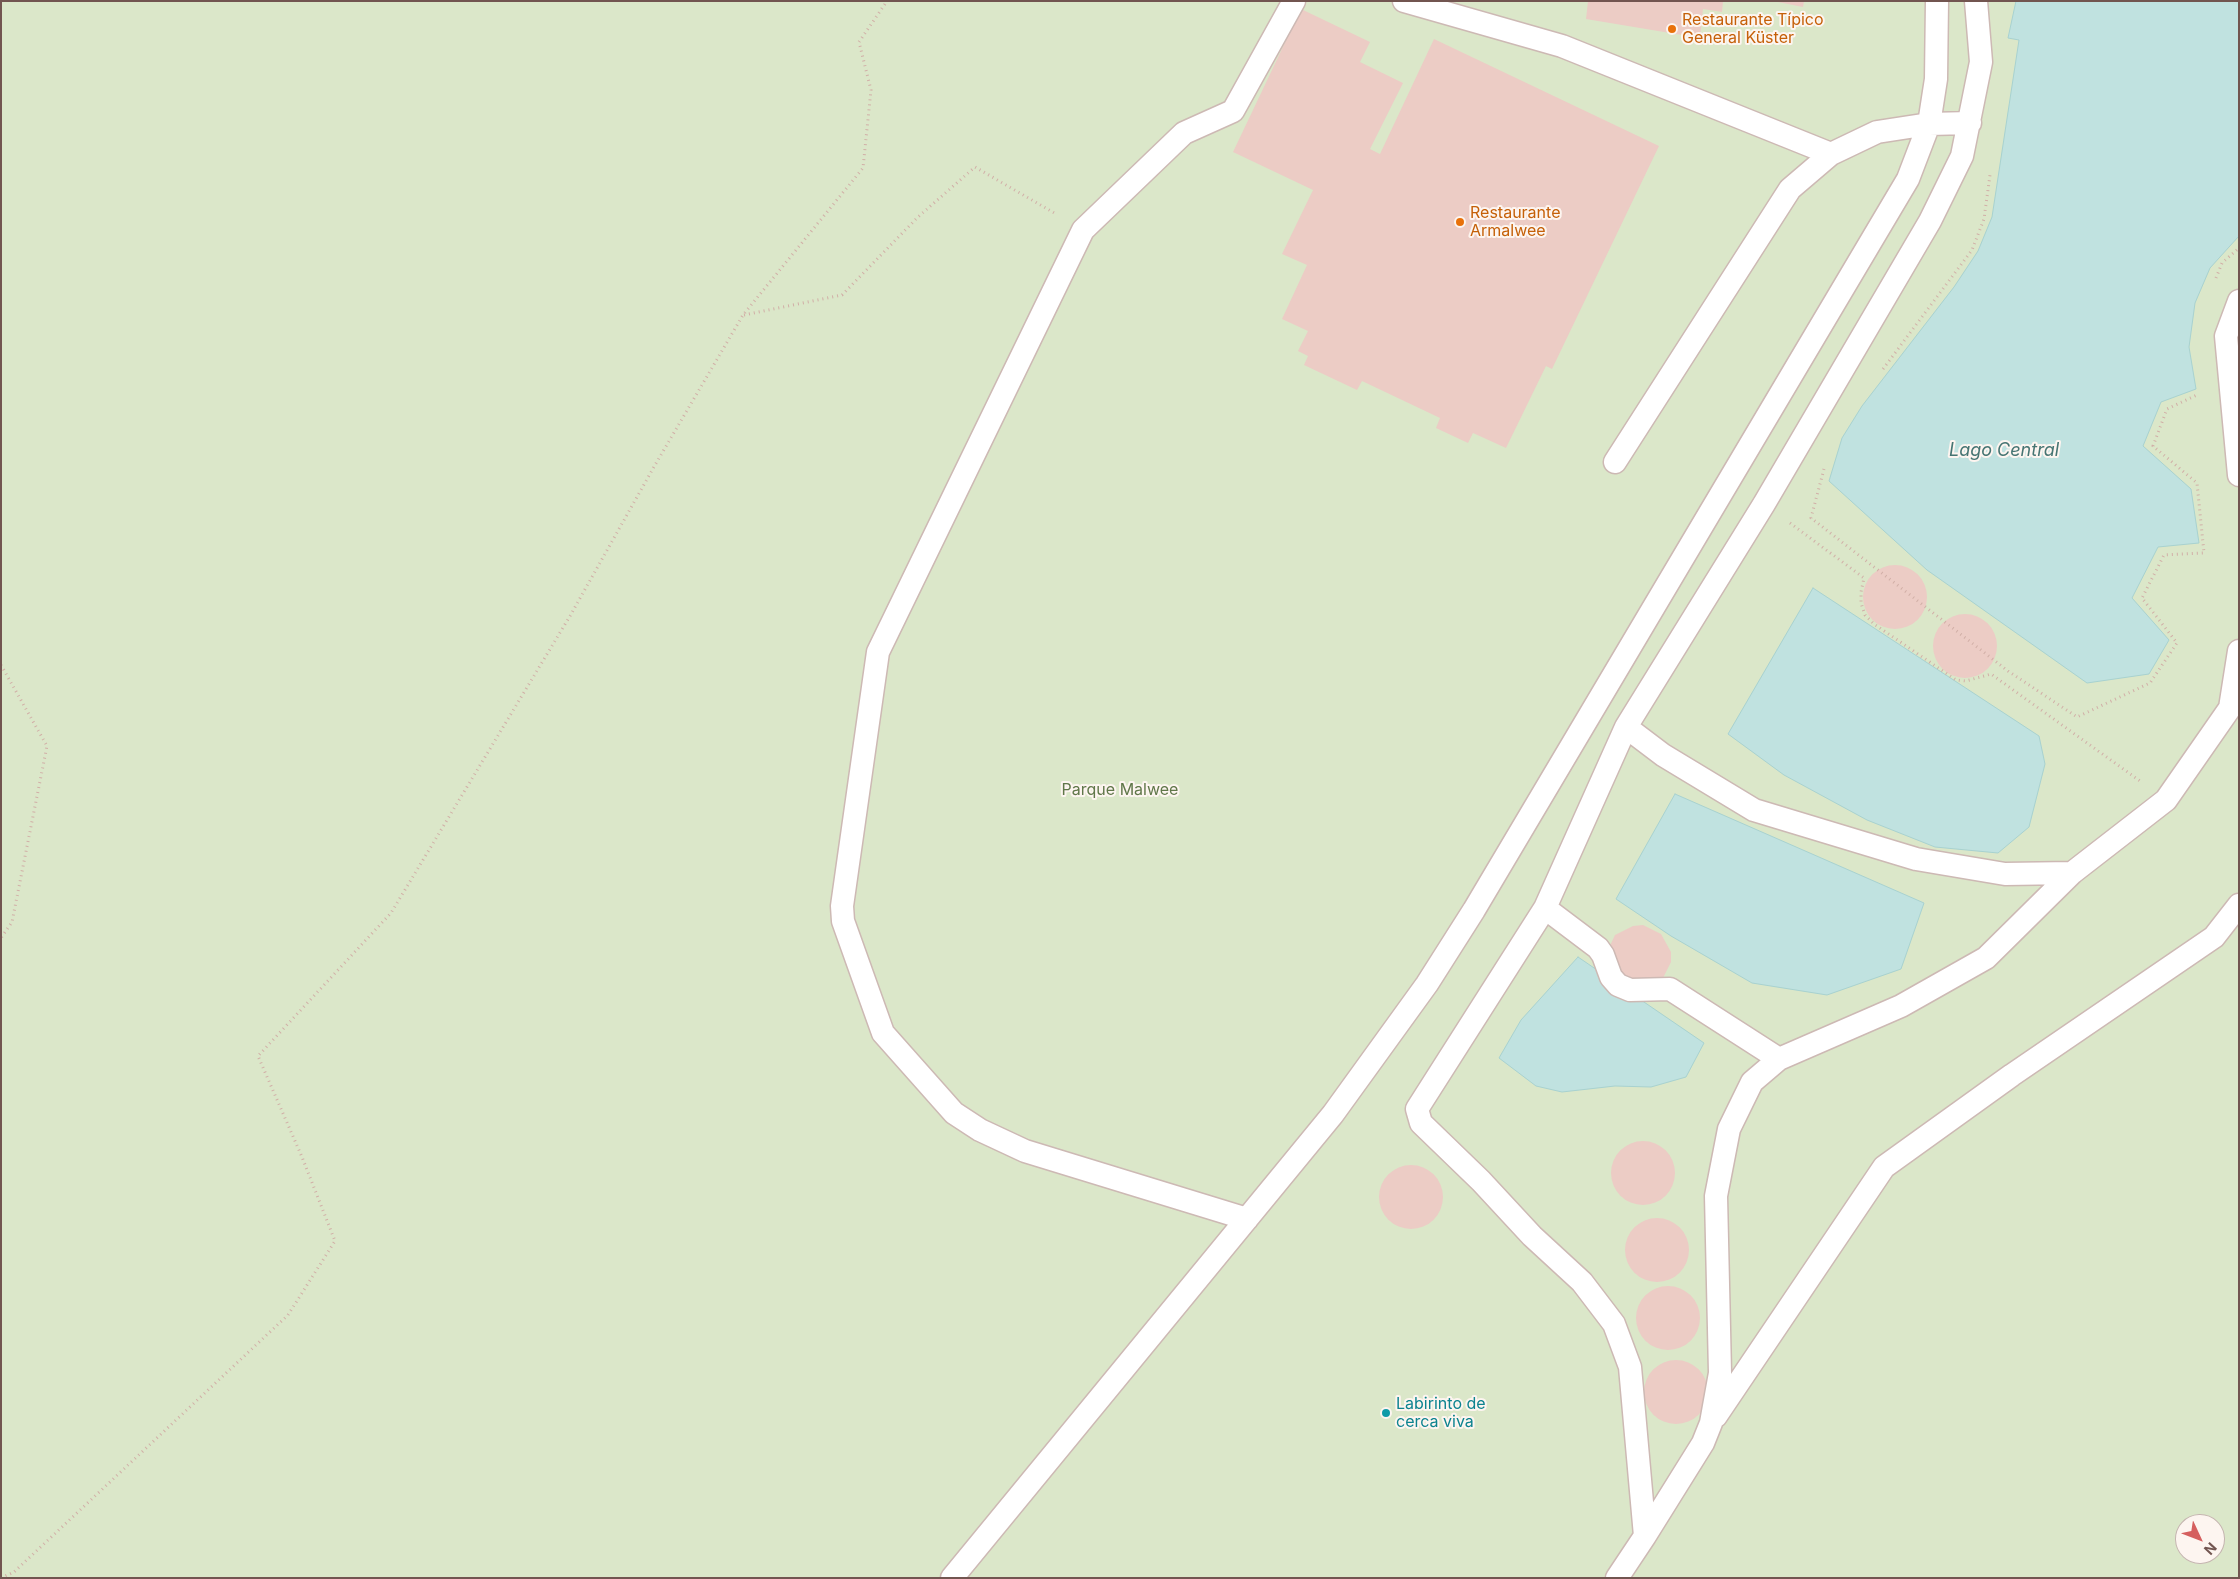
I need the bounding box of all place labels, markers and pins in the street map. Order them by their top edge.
place label: Restaurante Típico General Küster [1682,10,1824,48]
marker: Restaurante Típico General Küster [1666,23,1678,35]
place label: Restaurante Armalwee [1470,203,1560,241]
marker: Restaurante Armalwee [1454,216,1466,228]
place label: Labirinto de cerca viva [1396,1394,1486,1432]
marker: Labirinto de cerca viva [1380,1407,1392,1419]

